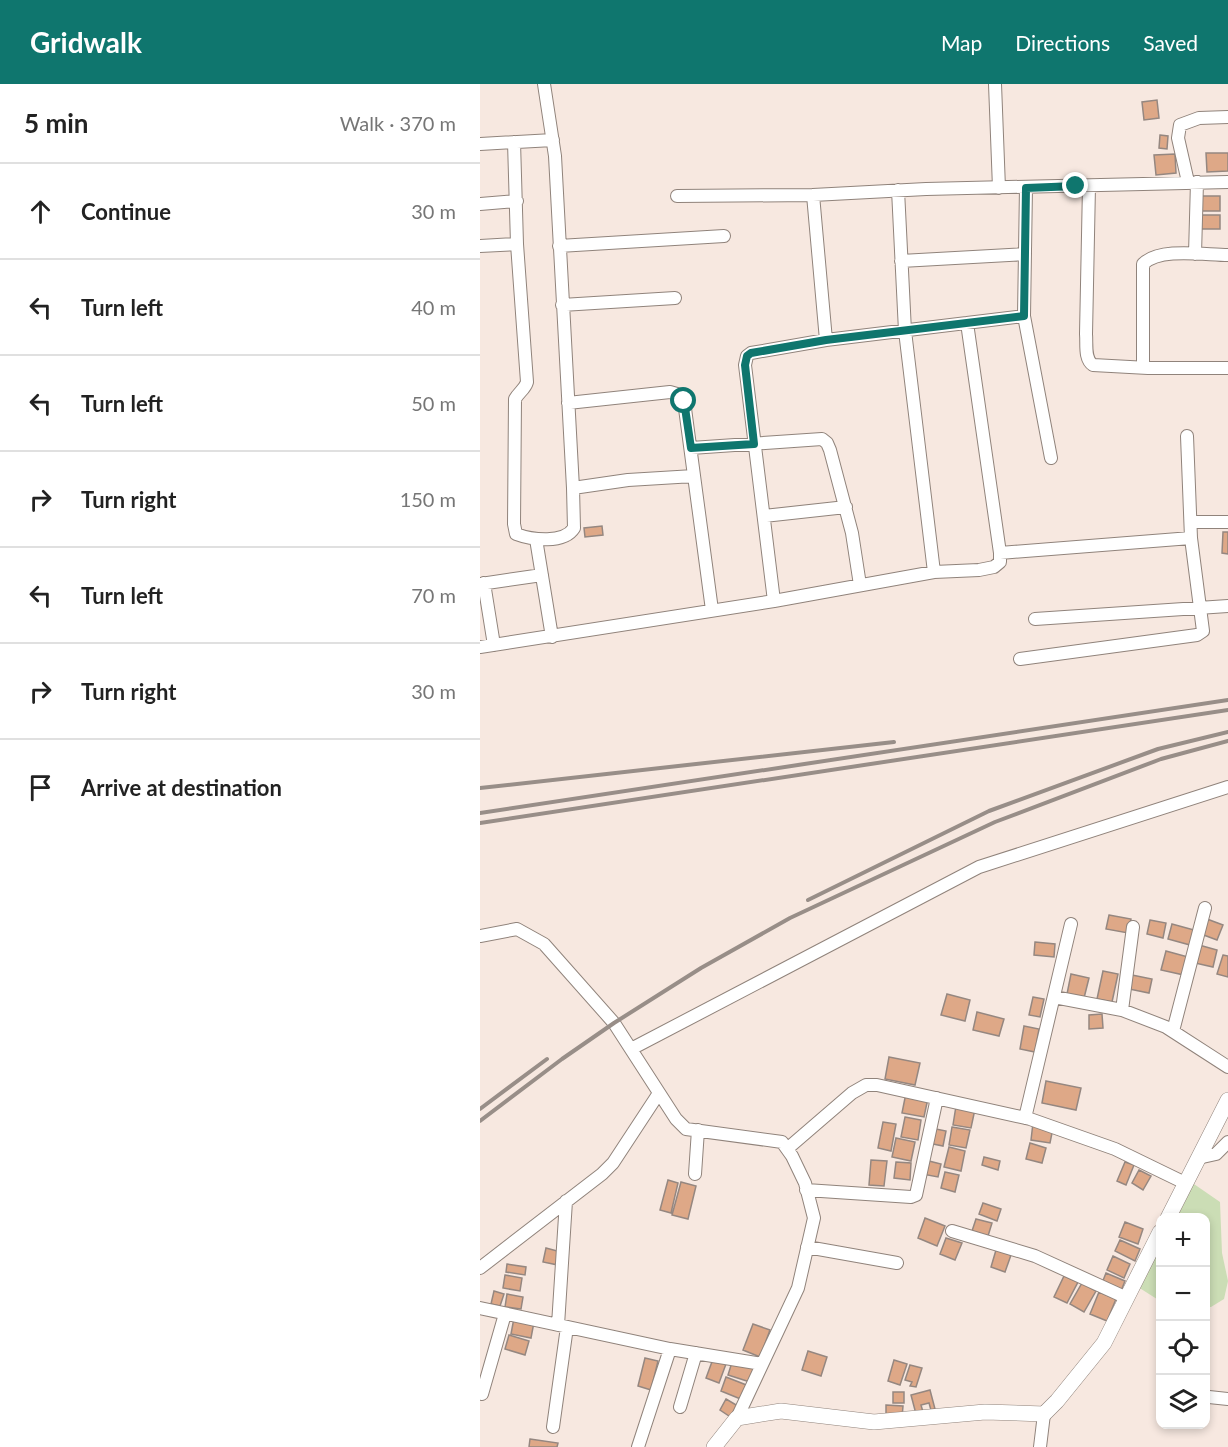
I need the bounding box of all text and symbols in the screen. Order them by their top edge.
text: Gridwalk [30,25,142,59]
text: Map [941,30,982,55]
text: Directions [1015,30,1110,55]
text: Saved [1143,30,1198,55]
text: 5 min [24,107,88,139]
text: Walk · 370 m [340,111,456,135]
route end [1062,172,1088,198]
icon: ahead [24,195,57,228]
text: Continue [81,198,171,225]
text: 30 m [411,199,456,223]
icon: left [24,291,57,324]
text: Turn left [81,294,163,321]
text: 40 m [411,295,456,319]
icon: left [24,387,57,420]
route start [670,387,696,413]
text: Turn left [81,390,163,417]
text: 50 m [411,391,456,415]
icon: right [24,483,57,516]
text: Turn right [81,486,176,513]
text: 150 m [400,487,456,511]
icon: left [24,579,57,612]
text: Turn left [81,582,163,609]
text: 70 m [411,583,456,607]
icon: right [24,675,57,708]
text: Turn right [81,678,176,705]
text: 30 m [411,679,456,703]
icon: arrive [24,771,57,804]
text: Arrive at destination [81,774,282,801]
map controls [1156,1213,1210,1429]
button: + [1156,1213,1210,1267]
button: − [1156,1267,1210,1321]
button: locate [1156,1321,1210,1375]
button: layers [1156,1375,1210,1429]

